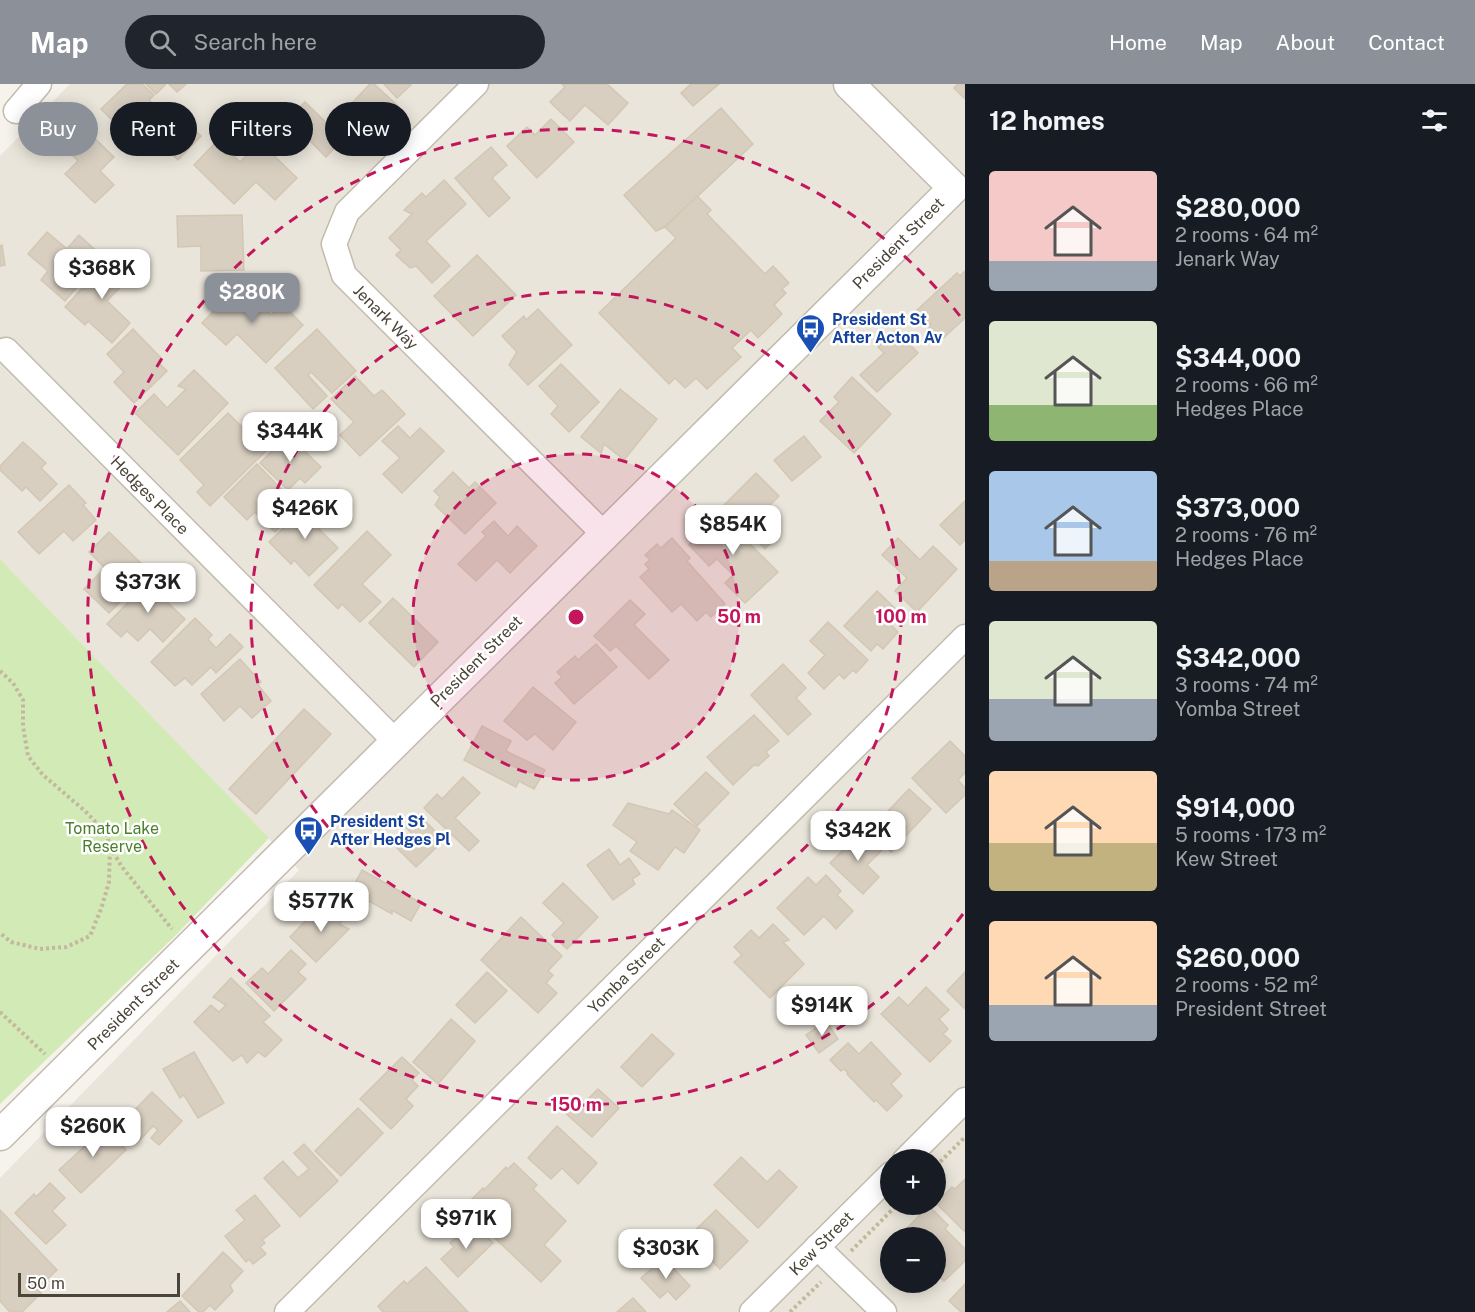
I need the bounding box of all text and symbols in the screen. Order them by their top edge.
search box [125,15,545,69]
text: Map [30,26,89,59]
icon: search [146,26,179,59]
text: Search here [194,29,317,55]
text: Home [1109,30,1167,55]
text: Map [1200,30,1243,55]
text: About [1276,30,1335,55]
text: Contact [1368,30,1445,55]
chip: Buy [18,102,98,156]
chip: Rent [110,102,197,156]
chip: Filters [209,102,313,156]
chip: New [325,102,411,156]
icon: filters [1418,104,1451,137]
text: 12 homes [989,105,1105,136]
text: $280,000 [1175,192,1301,223]
street label: President Street [849,194,948,293]
icon: home [1037,195,1109,267]
text: 2 rooms · 64 m² [1175,223,1318,247]
text: Jenark Way [1175,247,1280,271]
pin: $368K [60,249,144,300]
text: $368K [68,256,136,280]
pin: $280K [210,273,294,324]
text: $280K [219,280,285,304]
street label: Jenark Way [349,281,422,354]
place label: President St After Acton Av [832,310,943,347]
bus stop icon: President St After Acton Av [795,312,827,354]
text: $344,000 [1175,342,1301,373]
icon: home [1037,345,1109,417]
text: 2 rooms · 66 m² [1175,373,1318,397]
text: Hedges Place [1175,397,1304,421]
pin: $344K [248,412,332,463]
text: $344K [256,419,324,443]
street label: Hedges Place [107,452,193,538]
pin: $426K [263,489,347,540]
text: $373,000 [1175,492,1300,523]
icon: home [1037,495,1109,567]
text: $426K [272,496,338,520]
pin: $854K [691,505,775,556]
text: $854K [699,512,767,536]
text: 2 rooms · 76 m² [1175,523,1317,547]
text: Hedges Place [1175,547,1304,571]
pin: $373K [106,563,190,614]
text: $373K [115,570,181,594]
text: 50 m [717,606,761,627]
text: 100 m [875,606,927,627]
centre of rings [566,607,586,627]
street label: President Street [427,612,526,711]
text: $342,000 [1175,642,1301,673]
icon: home [1037,645,1109,717]
text: 3 rooms · 74 m² [1175,673,1318,697]
text: Yomba Street [1175,697,1301,721]
text: $914,000 [1175,792,1295,823]
icon: home [1037,795,1109,867]
pin: $342K [816,811,900,862]
place label: President St After Hedges Pl [330,812,451,849]
bus stop icon: President St After Hedges Pl [293,814,325,856]
text: $342K [824,818,892,842]
park label: Tomato Lake Reserve [65,819,159,856]
text: 5 rooms · 173 m² [1175,823,1326,847]
text: Kew Street [1175,847,1278,871]
pin: $577K [279,882,363,933]
text: $577K [288,889,354,913]
street label: Yomba Street [584,933,669,1018]
text: $260,000 [1175,942,1300,973]
icon: home [1037,945,1109,1017]
street label: President Street [84,955,183,1054]
text: 2 rooms · 52 m² [1175,973,1318,997]
pin: $914K [780,986,864,1037]
text: $914K [791,993,853,1017]
text: President Street [1175,997,1327,1021]
text: 150 m [550,1094,602,1115]
pin: $260K [51,1107,135,1158]
text: $260K [60,1114,126,1138]
map controls [880,1149,946,1293]
button: + [880,1149,946,1215]
pin: $971K [424,1199,508,1250]
text: $971K [435,1206,497,1230]
street label: Kew Street [785,1207,857,1279]
button: − [880,1227,946,1293]
pin: $303K [624,1229,708,1280]
text: $303K [632,1236,700,1260]
scale bar [18,1270,180,1298]
text: 50 m [27,1274,65,1293]

